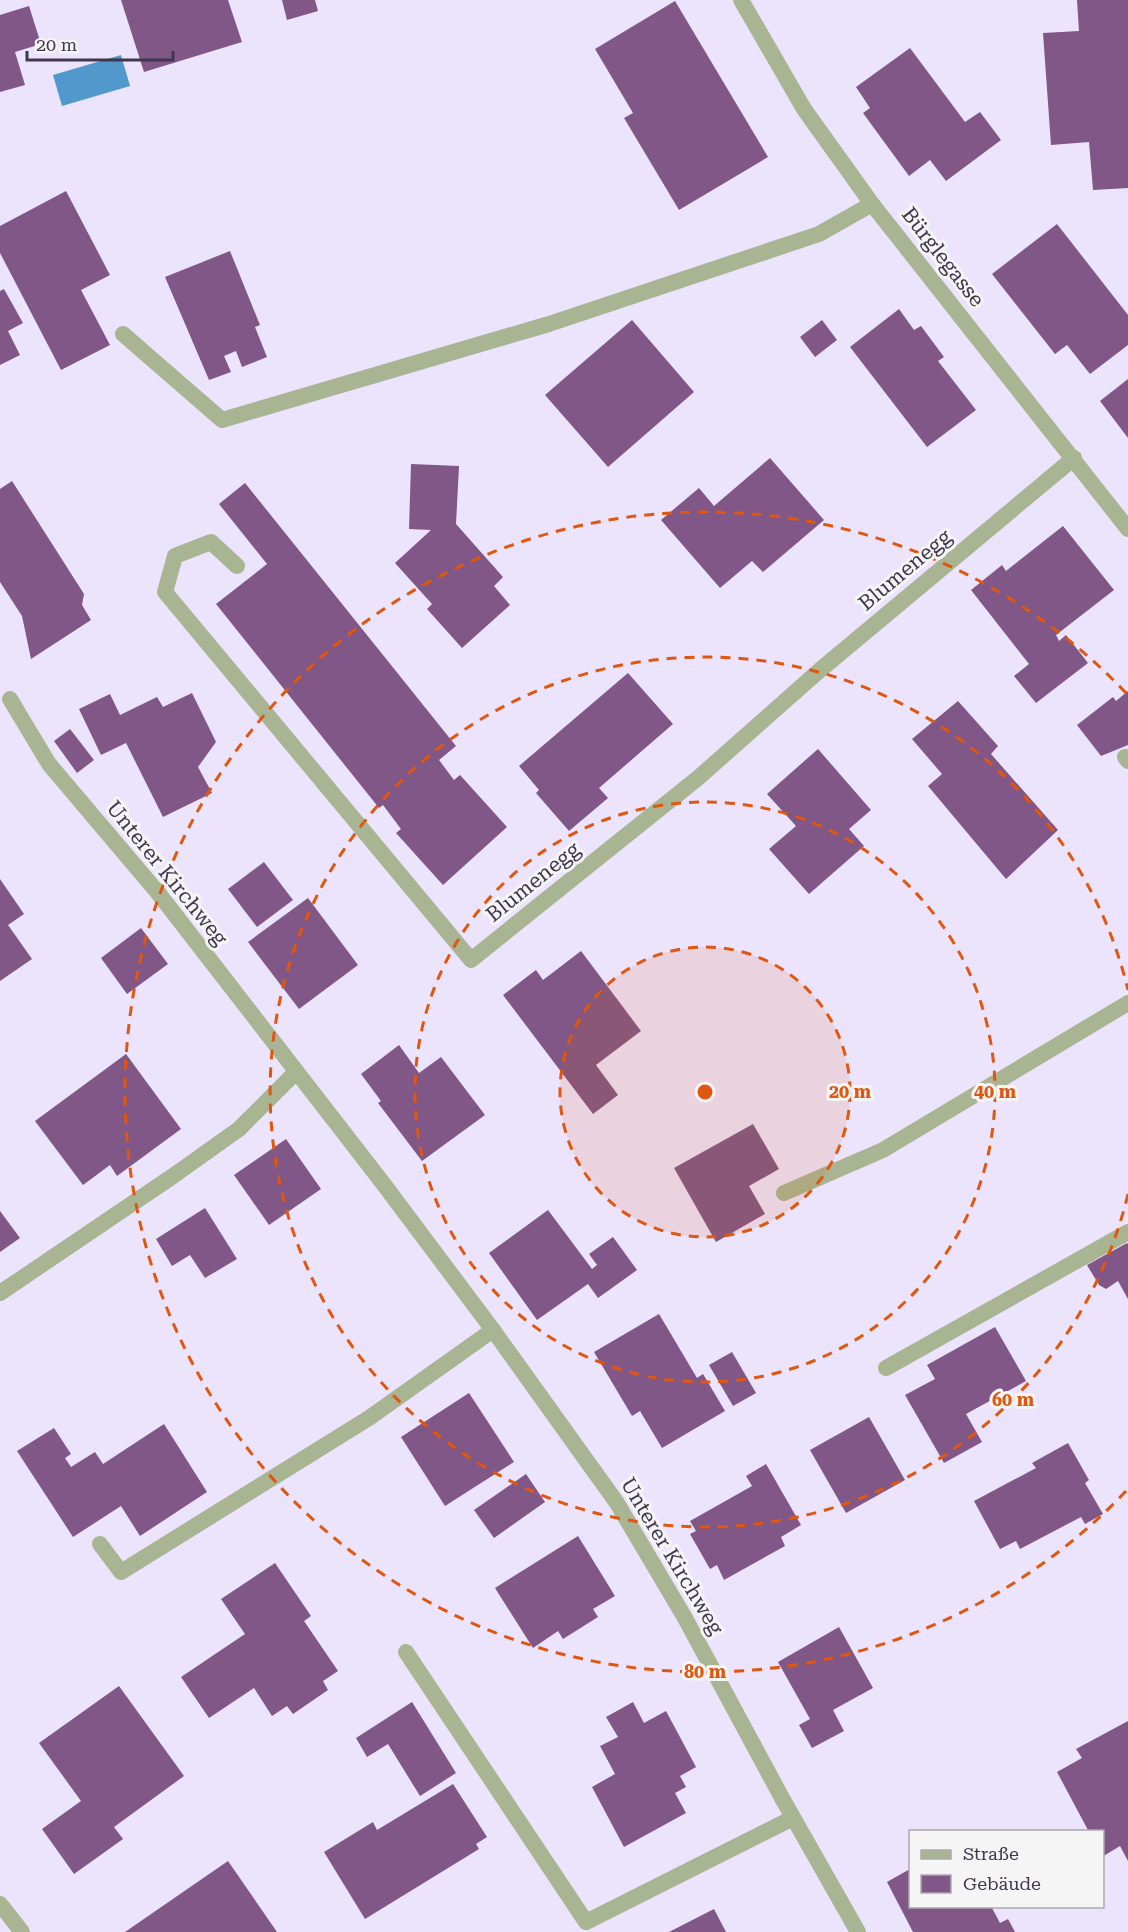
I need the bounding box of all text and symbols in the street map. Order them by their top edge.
scale bar [27,24,172,62]
text: 20 m [36,34,77,55]
street label: Bürglegasse [897,203,989,311]
street label: Blumenegg [854,524,956,616]
street label: Unterer Kirchweg [101,796,233,950]
street label: Blumenegg [481,837,585,927]
text: 20 m [829,1081,872,1102]
text: 40 m [974,1081,1017,1102]
centre of rings [695,1082,715,1102]
text: 60 m [992,1389,1035,1410]
street label: Unterer Kirchweg [616,1473,728,1639]
text: 80 m [684,1661,727,1682]
legend [909,1830,1104,1908]
text: Straße [963,1843,1019,1864]
text: Gebäude [963,1873,1041,1894]

